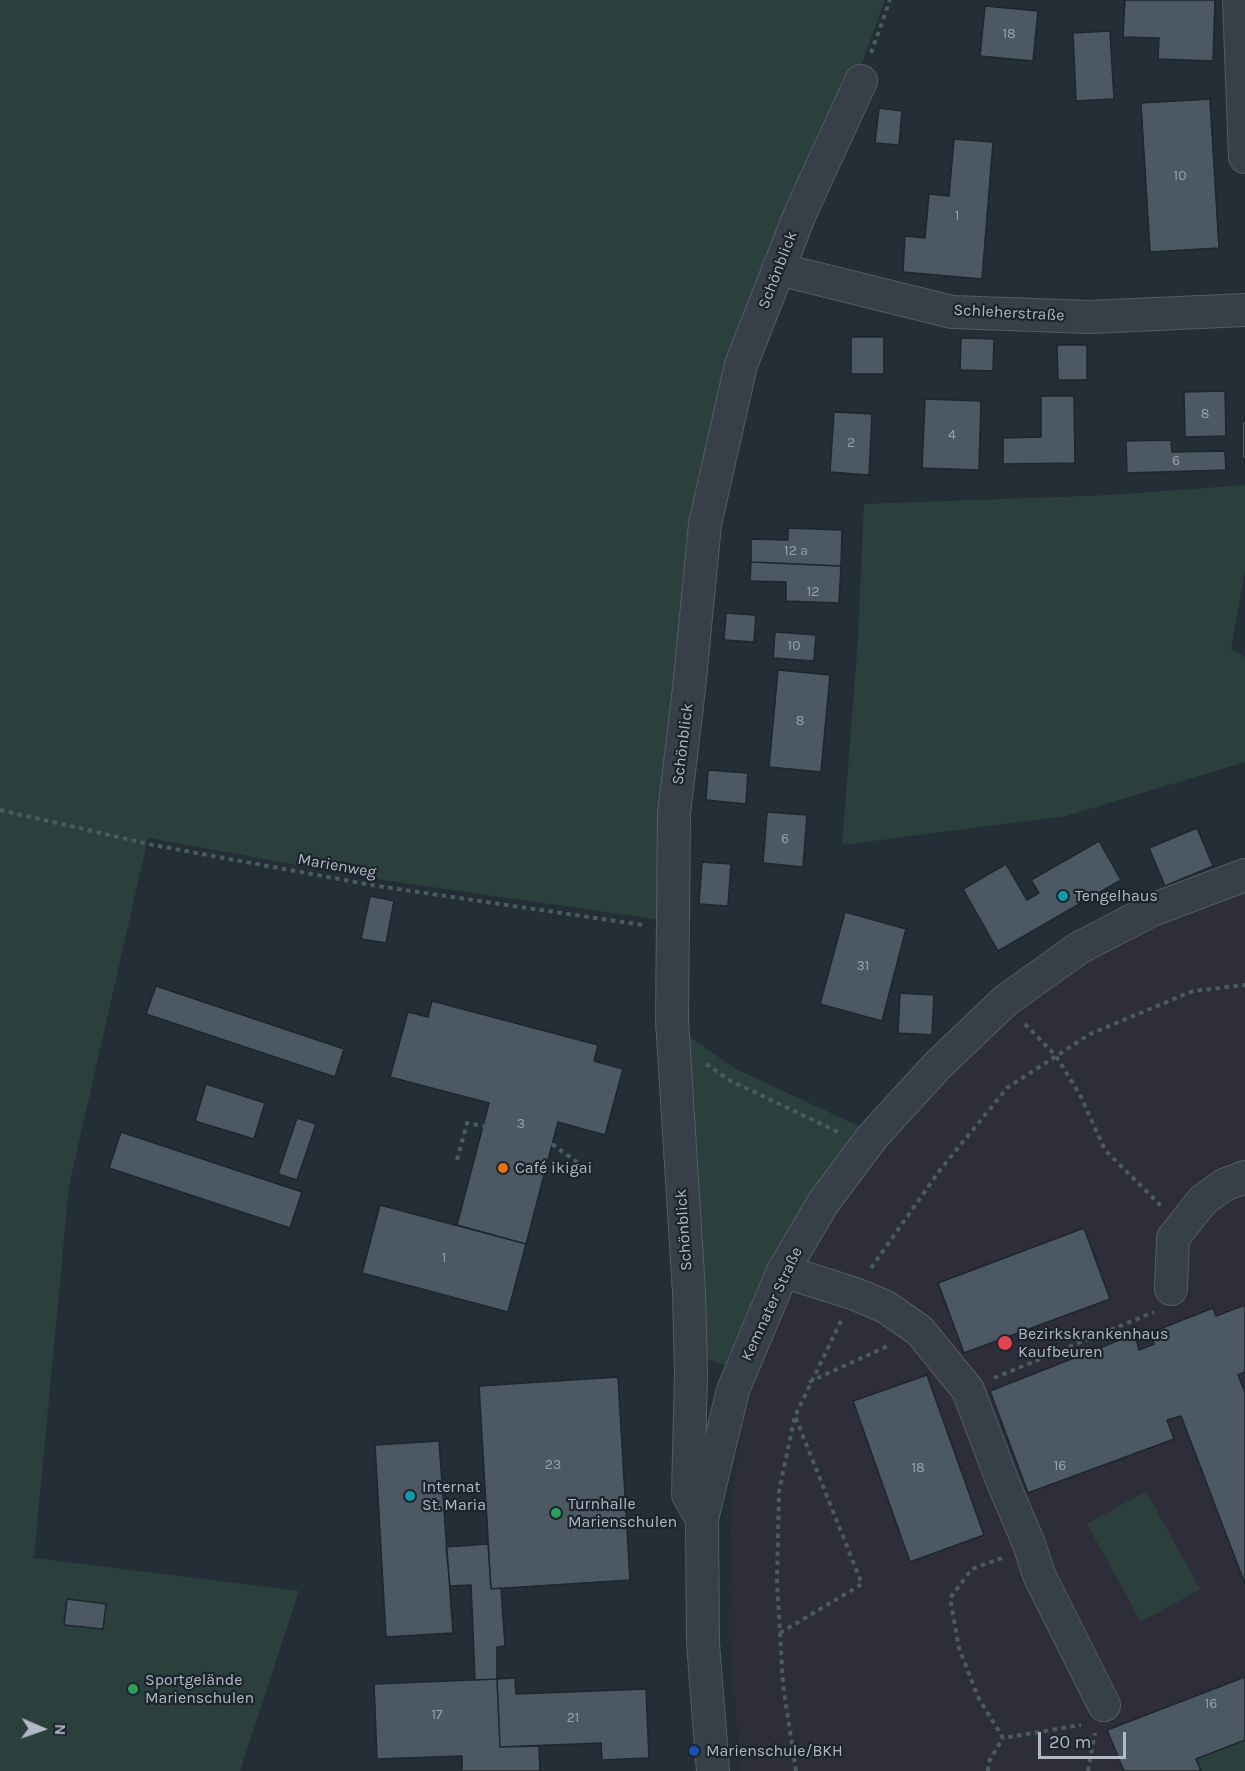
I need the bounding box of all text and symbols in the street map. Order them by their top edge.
house number: 18 [1002,26,1016,42]
house number: 10 [1174,168,1186,184]
house number: 1 [955,208,959,224]
street label: Schönblick [754,228,802,312]
street label: Schleherstraße [953,301,1065,325]
house number: 8 [1201,406,1209,422]
house number: 4 [948,427,956,443]
house number: 2 [847,435,855,451]
house number: 6 [1172,453,1180,469]
house number: 12 a [784,543,808,559]
house number: 12 [807,584,819,600]
house number: 10 [788,638,800,654]
street label: Schönblick [668,702,698,786]
house number: 8 [796,713,804,729]
house number: 6 [781,831,789,847]
street label: Marienweg [296,850,378,882]
place label: Tengelhaus [1075,886,1158,906]
marker: Tengelhaus [1056,889,1070,903]
house number: 31 [857,958,869,974]
house number: 3 [517,1116,525,1132]
place label: Café ikigai [515,1158,592,1178]
marker: Café ikigai [496,1161,510,1175]
street label: Schönblick [672,1188,696,1272]
street label: Kemnater Straße [737,1244,807,1364]
house number: 1 [442,1250,446,1266]
place label: Bezirkskrankenhaus Kaufbeuren [1018,1324,1168,1362]
marker: Bezirkskrankenhaus Kaufbeuren [996,1334,1014,1352]
house number: 23 [545,1457,561,1473]
house number: 16 [1054,1458,1066,1474]
house number: 18 [911,1460,925,1476]
place label: Internat St. Maria [422,1477,486,1515]
marker: Internat St. Maria [403,1489,417,1503]
place label: Turnhalle Marienschulen [568,1494,677,1532]
marker: Turnhalle Marienschulen [549,1506,563,1520]
place label: Sportgelände Marienschulen [145,1670,254,1708]
marker: Sportgelände Marienschulen [126,1682,140,1696]
house number: 16 [1205,1696,1217,1712]
north arrow [12,1699,72,1759]
house number: 17 [431,1707,443,1723]
house number: 21 [567,1710,579,1726]
scale bar [1041,1720,1130,1758]
text: N [51,1724,70,1736]
text: 20 m [1049,1731,1091,1753]
place label: Marienschule/BKH [706,1741,843,1761]
marker: Marienschule/BKH [687,1744,701,1758]

